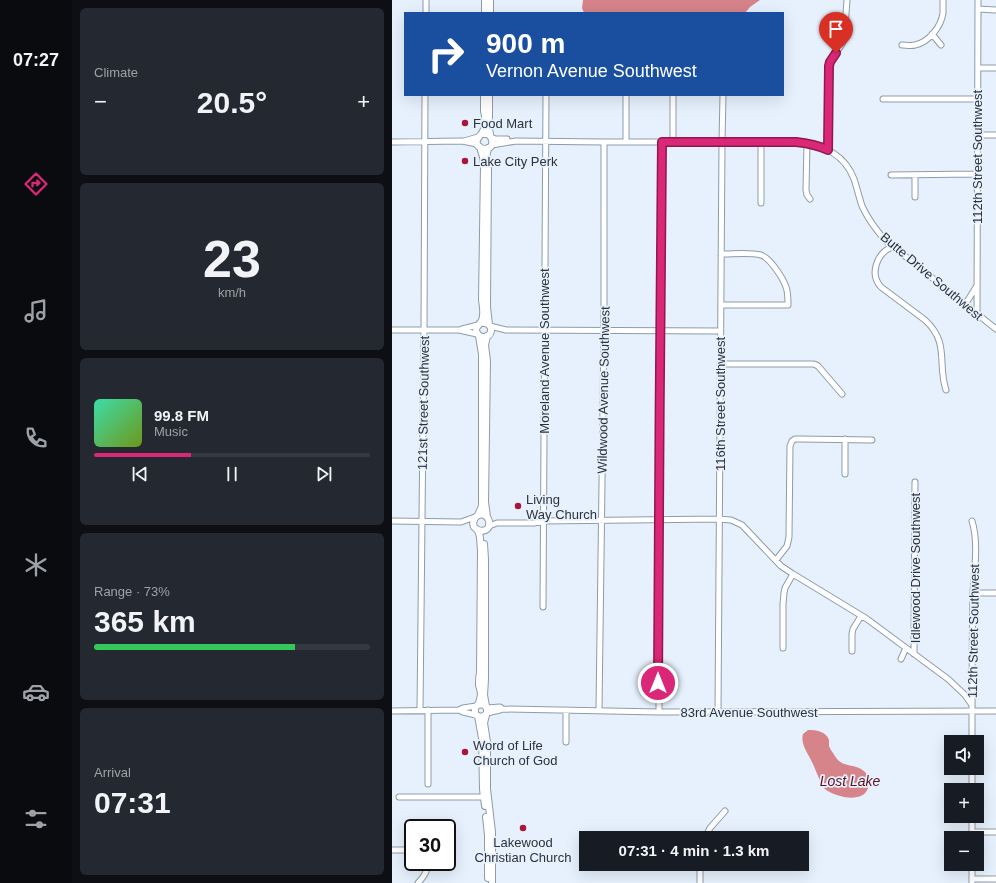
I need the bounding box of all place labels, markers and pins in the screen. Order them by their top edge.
pin [819,12,853,53]
place label: Food Mart [473,116,533,131]
marker: Food Mart [460,118,470,128]
place label: Lake City Perk [473,154,558,169]
marker: Lake City Perk [460,156,470,166]
place label: Living Way Church [526,492,597,522]
marker: Living Way Church [513,501,523,511]
place label: Word of Life Church of God [473,738,558,768]
marker: Word of Life Church of God [460,747,470,757]
marker: Lakewood Christian Church [518,823,528,833]
place label: Lakewood Christian Church [475,835,571,865]

